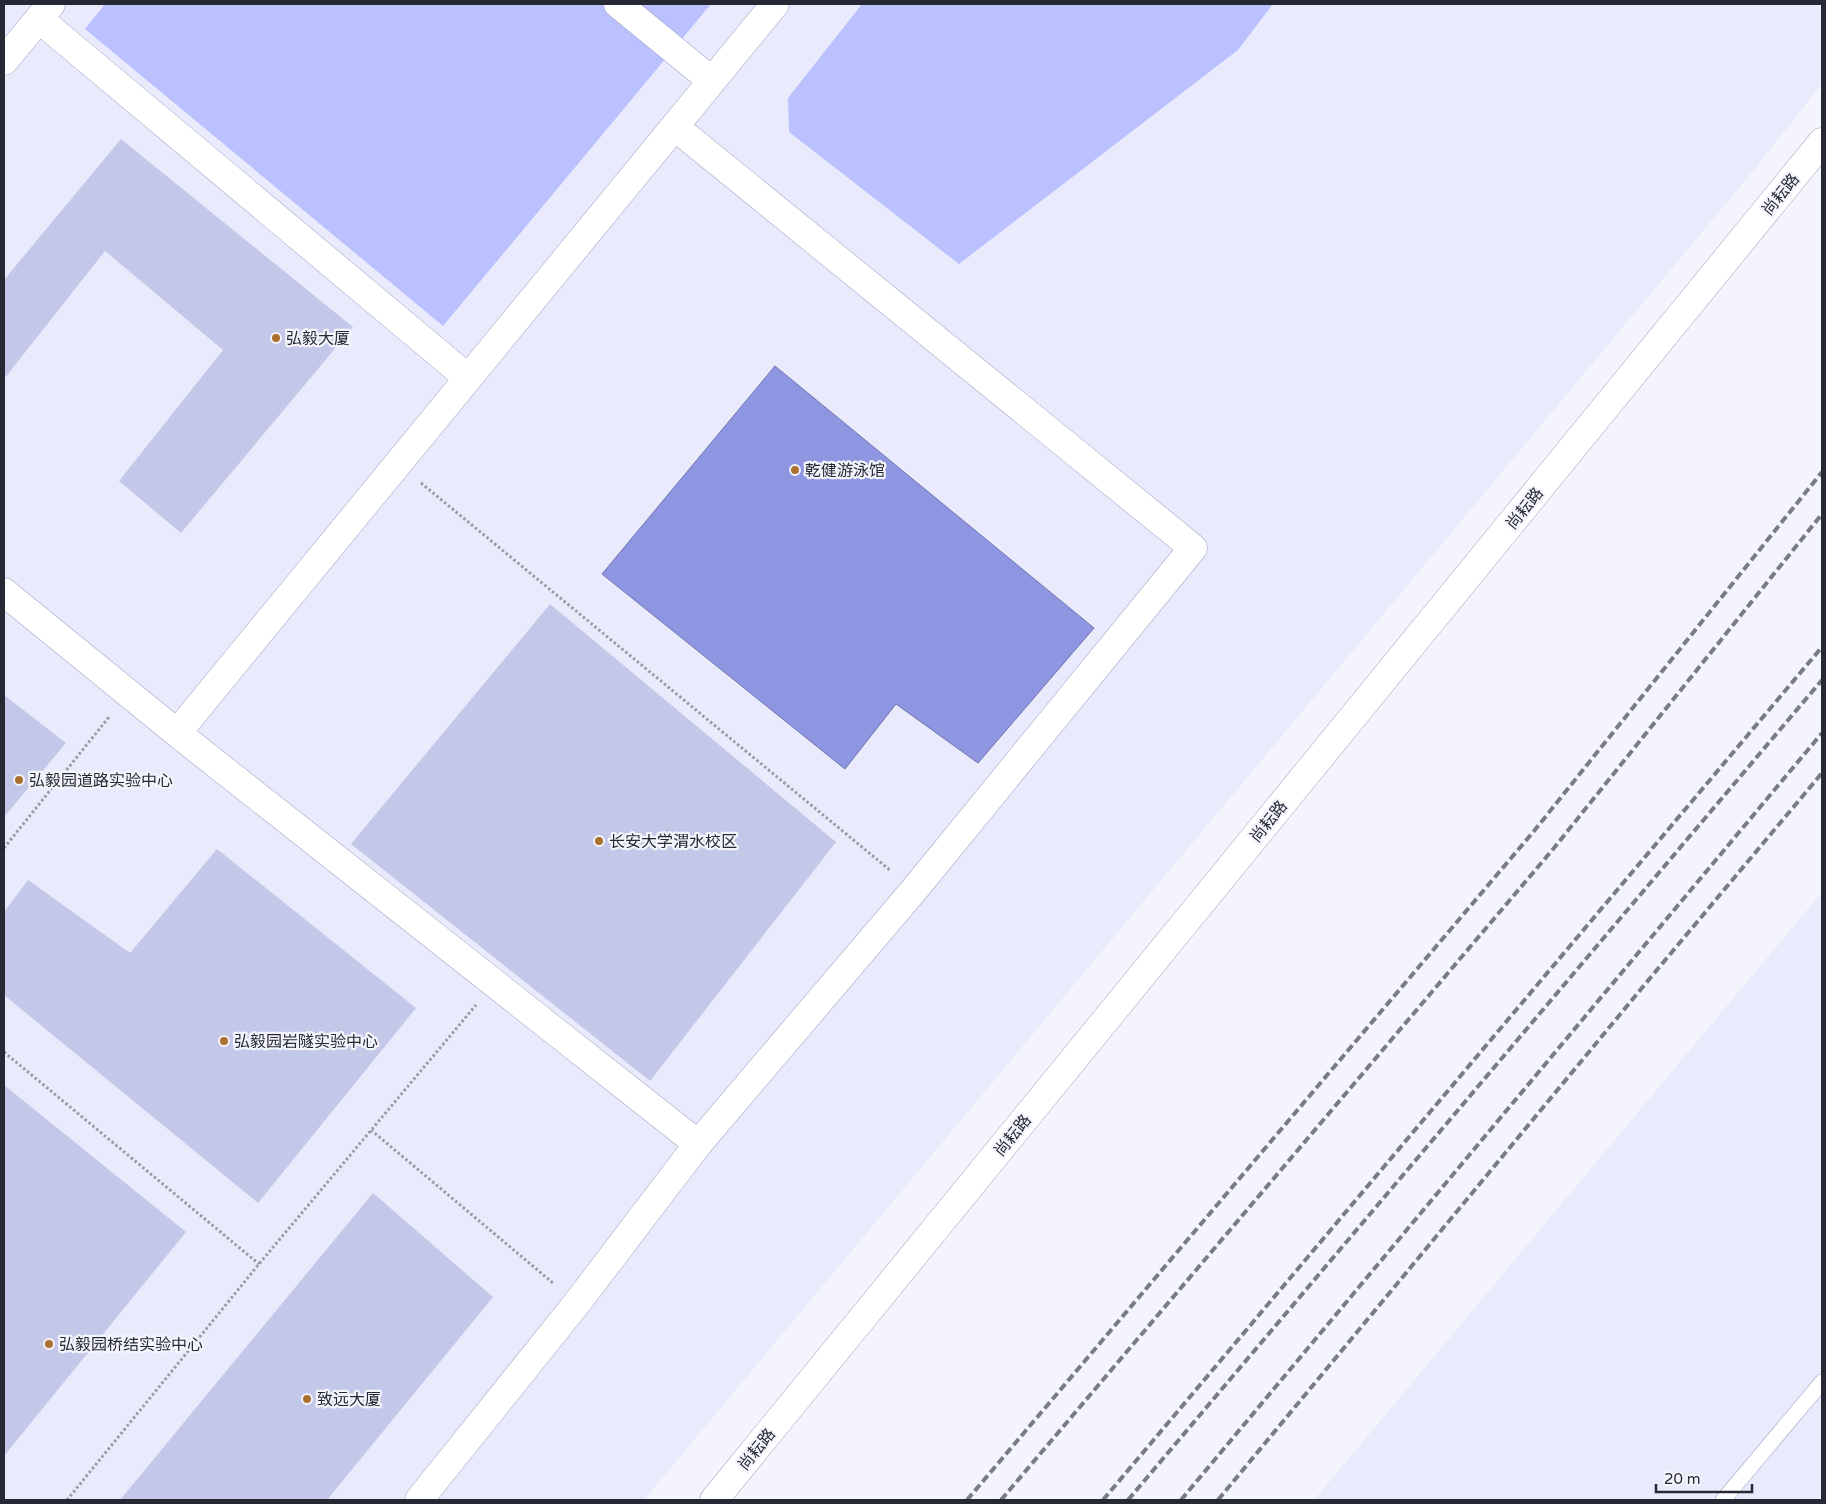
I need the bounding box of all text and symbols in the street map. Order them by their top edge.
street label: 尚耘路 [1758,170,1804,220]
place label: 弘毅大厦 [286,329,350,349]
marker: 弘毅大厦 [270,332,282,344]
place label: 乾健游泳馆 [805,461,885,481]
marker: 乾健游泳馆 [789,464,801,476]
street label: 尚耘路 [1502,484,1548,534]
place label: 弘毅园道路实验中心 [29,771,173,791]
marker: 弘毅园道路实验中心 [13,774,25,786]
street label: 尚耘路 [1246,797,1292,847]
place label: 长安大学渭水校区 [609,832,737,852]
marker: 长安大学渭水校区 [593,835,605,847]
place label: 弘毅园岩隧实验中心 [234,1032,378,1052]
marker: 弘毅园岩隧实验中心 [218,1035,230,1047]
street label: 尚耘路 [990,1111,1036,1161]
place label: 弘毅园桥结实验中心 [59,1335,203,1355]
marker: 弘毅园桥结实验中心 [43,1338,55,1350]
place label: 致远大厦 [317,1390,381,1410]
marker: 致远大厦 [301,1393,313,1405]
street label: 尚耘路 [734,1425,780,1475]
scale bar [1656,1462,1752,1494]
text: 20 m [1664,1470,1701,1488]

